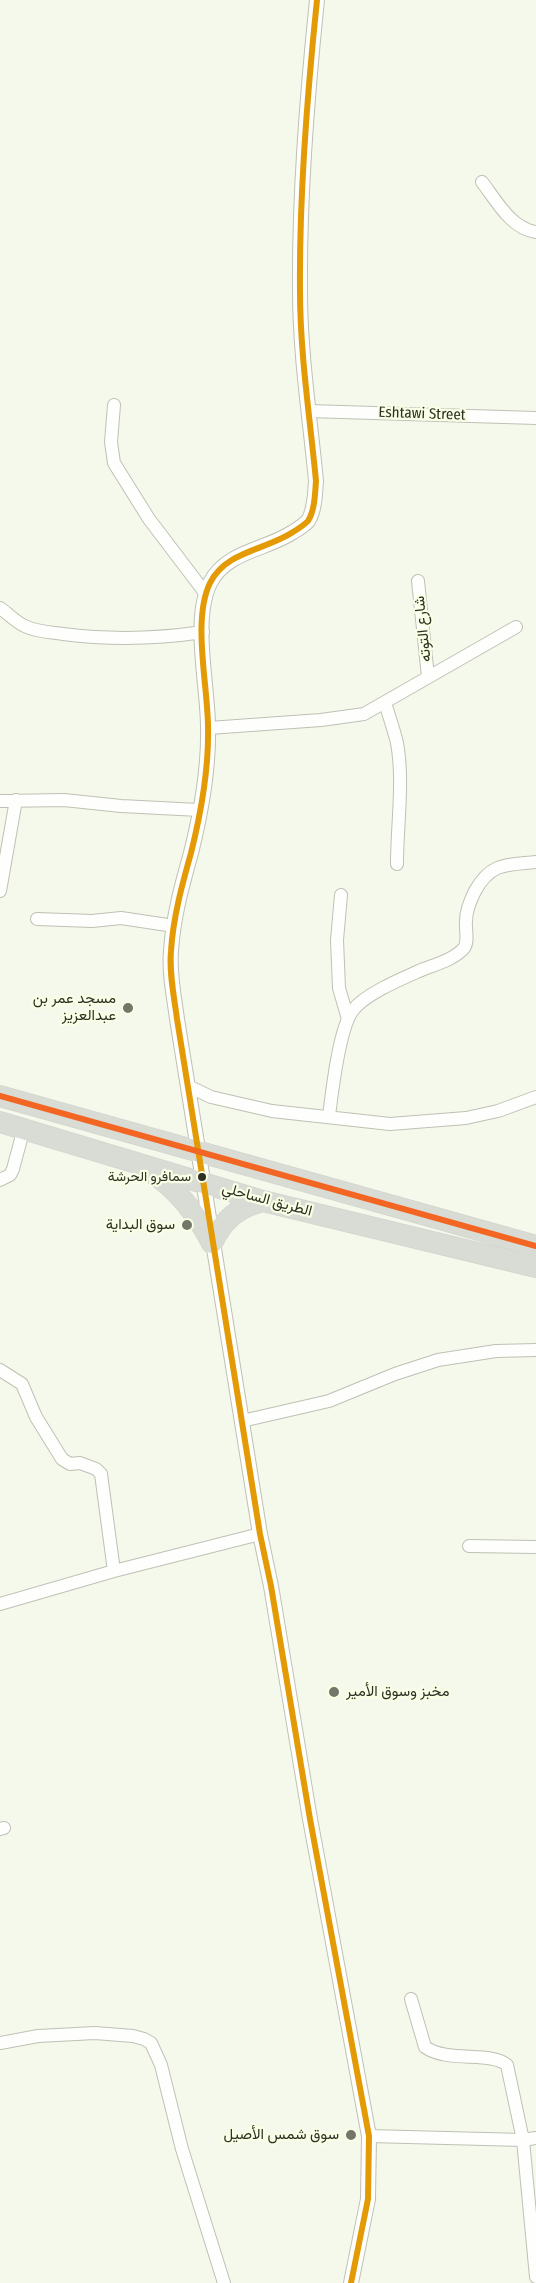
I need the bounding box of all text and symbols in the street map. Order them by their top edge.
street label: Eshtawi Street [378,403,466,425]
street label: شارع التوته [411,595,435,663]
place label: مسجد عمر بن عبدالعزيز [33,990,116,1025]
marker: مسجد عمر بن عبدالعزيز [121,1001,135,1015]
place label: سمافرو الحرشة [108,1169,191,1185]
marker: سمافرو الحرشة [196,1171,208,1183]
street label: الطريق الساحلي [220,1179,314,1221]
place label: سوق البداية [106,1216,175,1234]
marker: سوق البداية [180,1218,194,1232]
place label: مخبز وسوق الأمير [346,1683,450,1701]
marker: مخبز وسوق الأمير [327,1685,341,1699]
place label: سوق شمس الأصيل [224,2126,339,2144]
marker: سوق شمس الأصيل [344,2128,358,2142]

